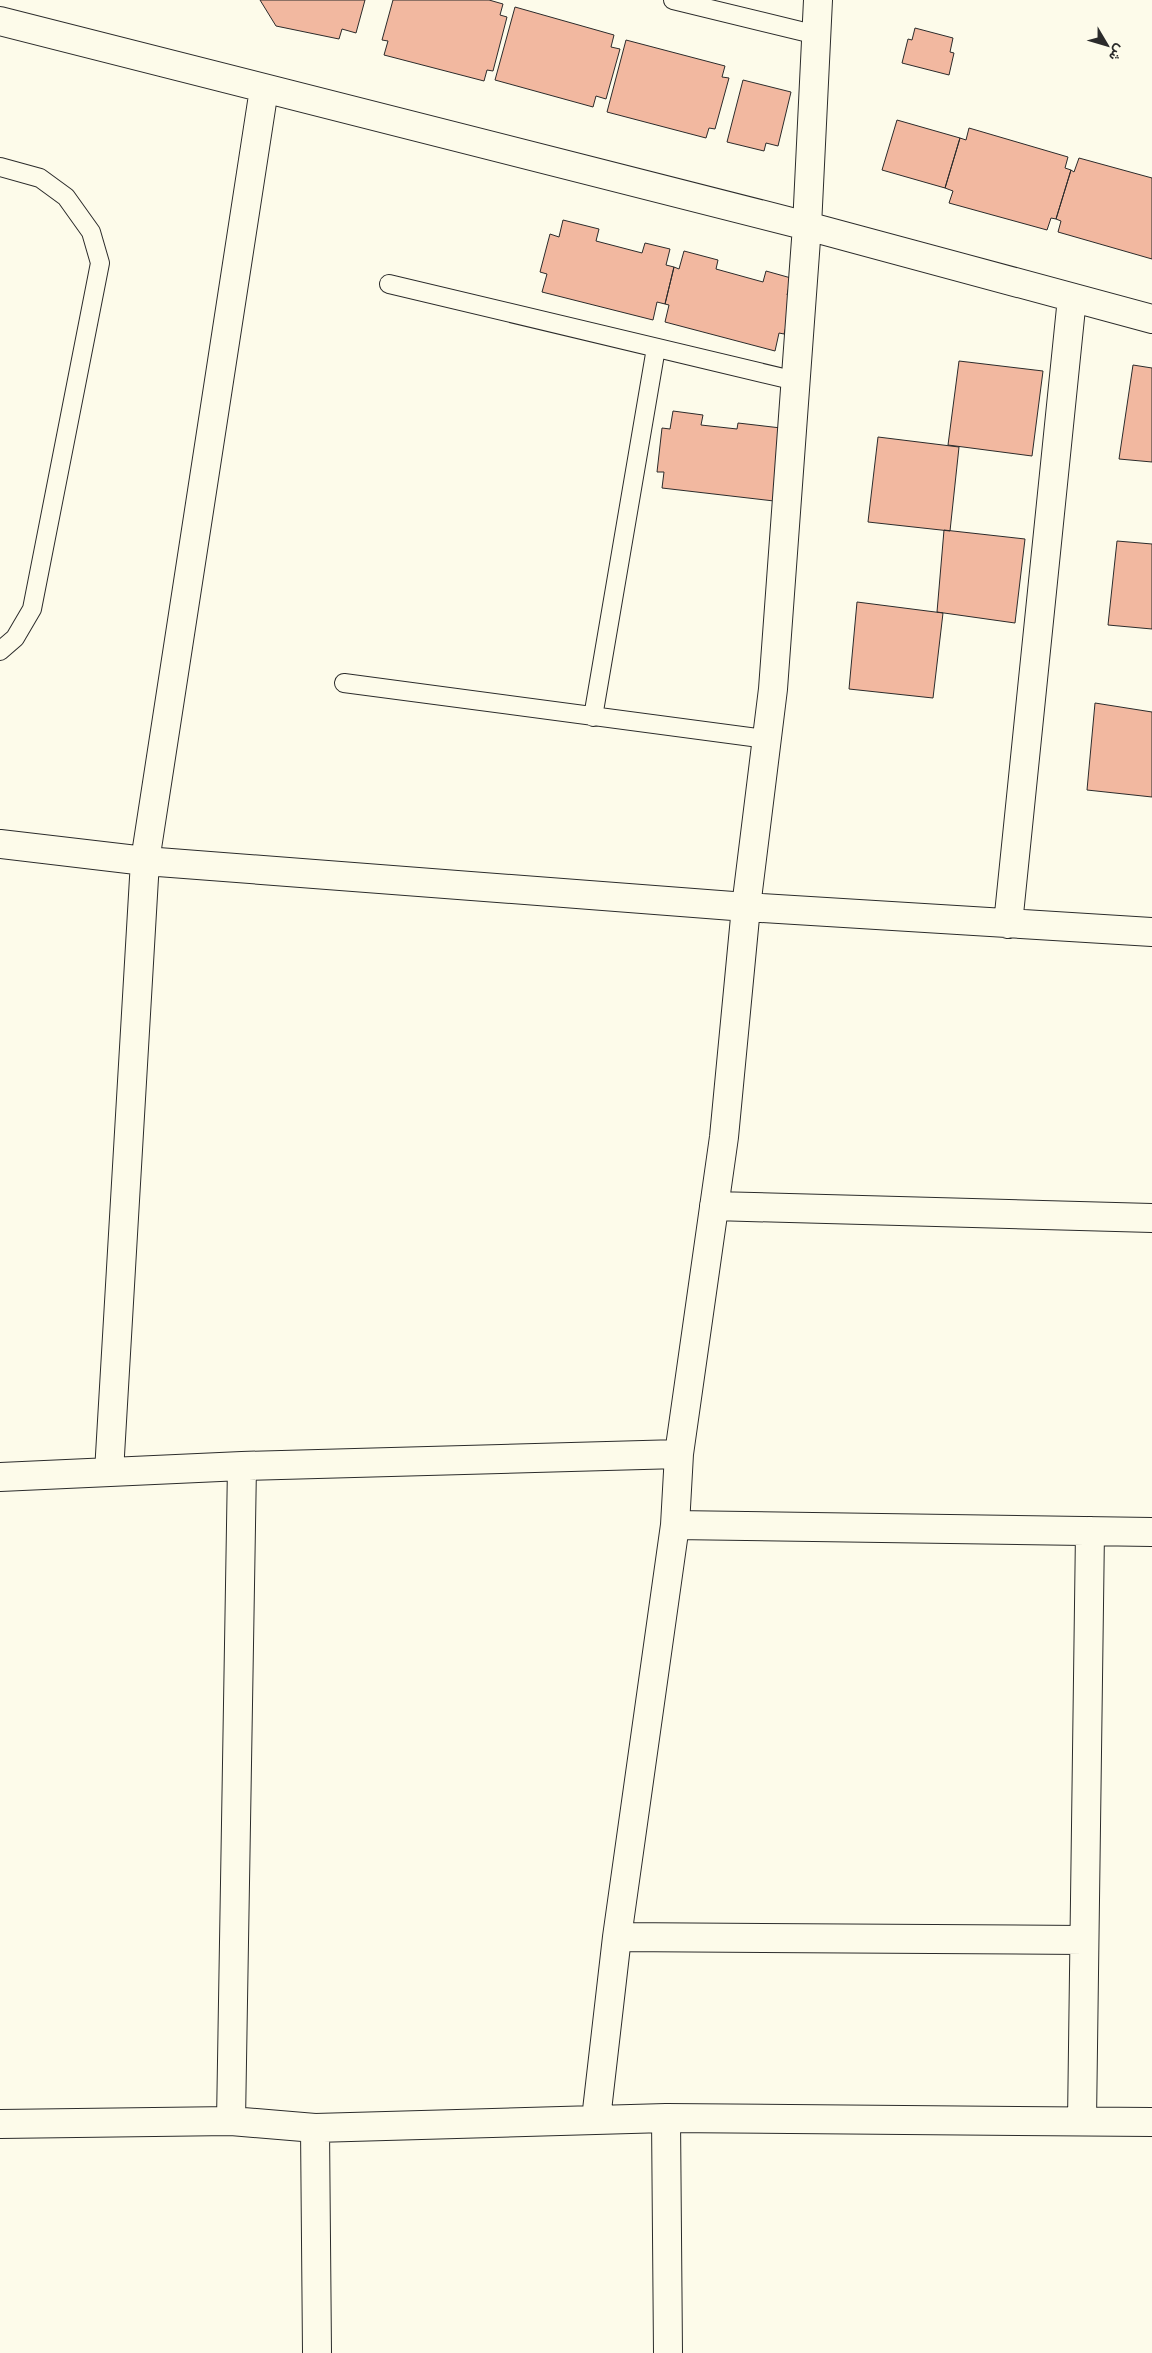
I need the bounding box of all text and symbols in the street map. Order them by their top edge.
north arrow [1082,20,1132,70]
text: ش [1105,41,1130,65]

